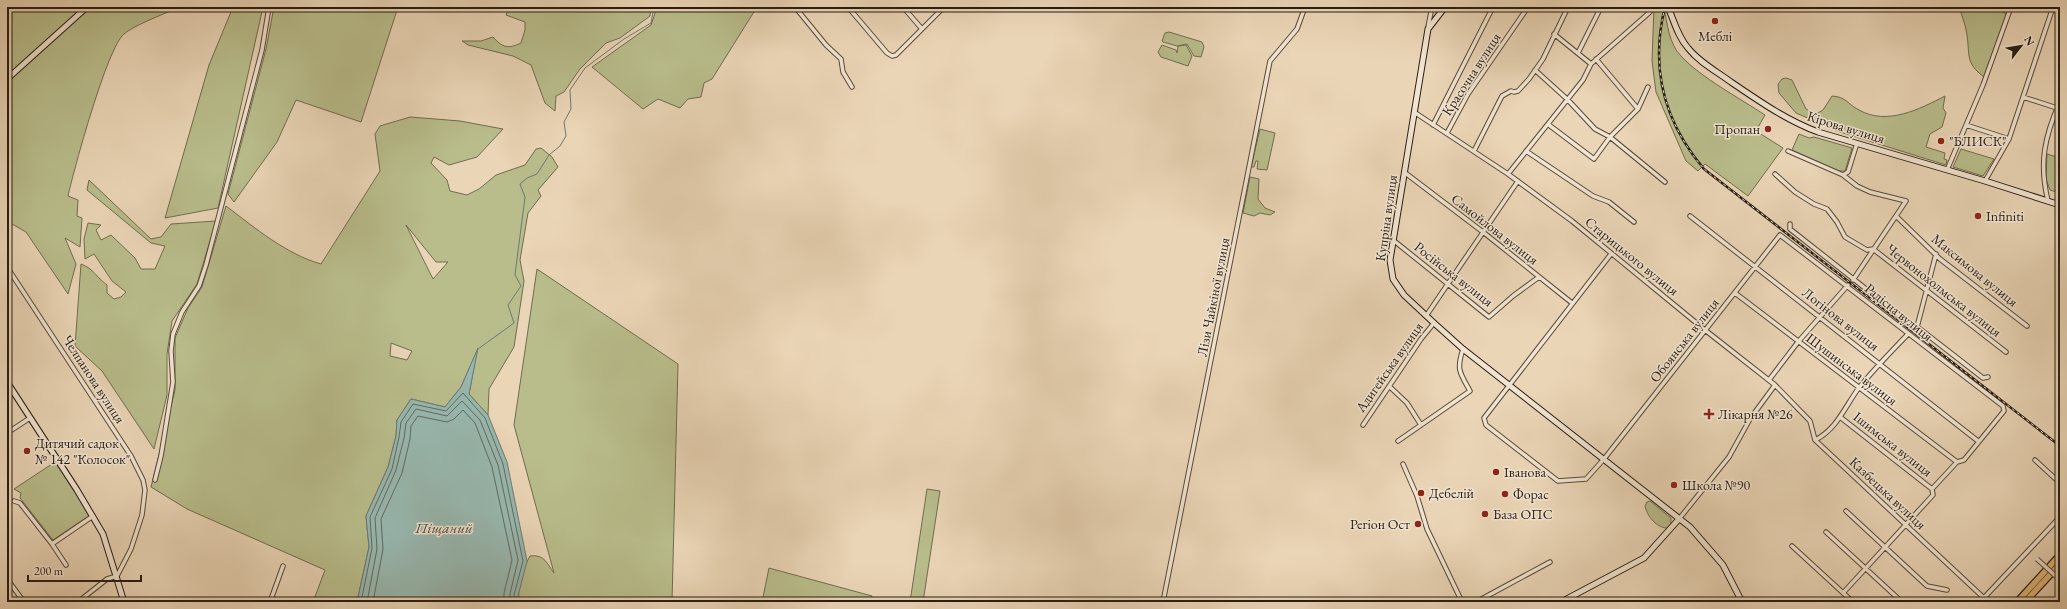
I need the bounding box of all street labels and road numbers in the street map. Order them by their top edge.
street label: Красочна вулиця [1438,29,1504,119]
street label: Кірова вулиця [1805,107,1887,147]
street label: Купріна вулиця [1371,174,1401,262]
street label: Самойлова вулиця [1448,189,1542,269]
street label: Старицького вулиця [1581,213,1683,299]
street label: Максимова вулиця [1928,230,2022,310]
street label: Лізи Чайкіної вулиця [1193,236,1233,358]
street label: Російська вулиця [1411,238,1497,310]
street label: Червонохолмська вулиця [1883,239,2005,341]
street label: Радісна вулиця [1861,279,1937,345]
street label: Логінова вулиця [1799,283,1883,355]
street label: Обоянська вулиця [1645,294,1723,386]
street label: Адигейська вулиця [1351,318,1427,416]
street label: Шушинська вулиця [1803,329,1901,409]
street label: Челпанова вулиця [59,331,129,427]
street label: Ішимська вулиця [1850,408,1936,480]
street label: Казбецька вулиця [1846,453,1930,533]

